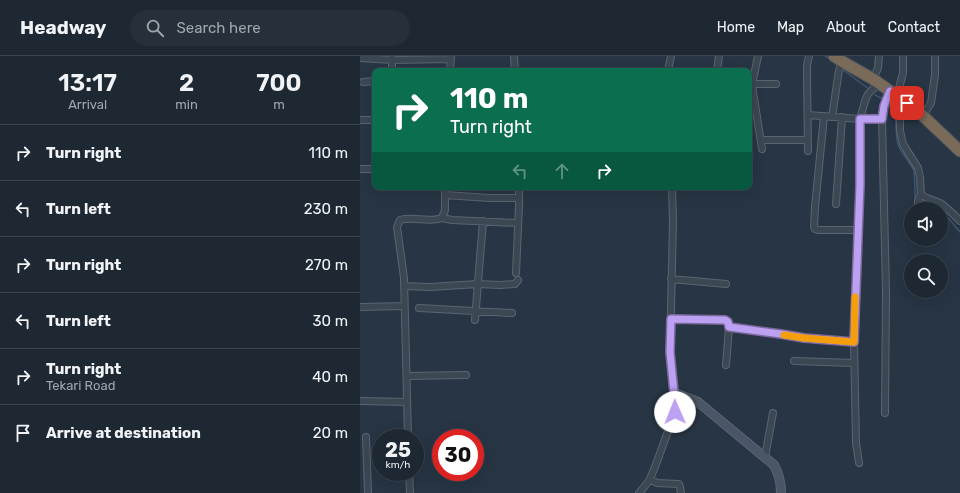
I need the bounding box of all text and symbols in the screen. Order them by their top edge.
search box [130,10,410,46]
text: Headway [20,16,106,39]
icon: search [144,17,166,39]
text: Search here [176,19,261,37]
text: Home [717,19,755,36]
text: Map [777,19,804,36]
text: About [826,19,866,36]
text: Contact [888,19,940,36]
text: 13:17 [58,69,117,97]
text: 2 [179,69,194,97]
text: 700 [256,69,302,97]
text: 110 m [450,82,528,115]
icon: right [384,84,436,136]
pin [890,86,924,120]
icon: arrive [896,92,918,114]
text: Arrival [68,97,107,112]
text: min [175,97,198,112]
text: m [273,97,285,112]
text: Turn right [450,116,532,138]
icon: right [12,142,34,164]
text: Turn right [46,144,121,162]
text: 110 m [309,144,348,162]
icon: left [509,160,531,182]
icon: ahead [551,160,573,182]
icon: right [593,160,615,182]
icon: left [12,198,34,220]
text: Turn left [46,200,111,218]
text: 230 m [304,200,348,218]
map controls [904,202,948,298]
button: sound [904,202,948,246]
icon: right [12,254,34,276]
button: search [904,254,948,298]
text: Turn right [46,256,121,274]
text: 270 m [305,256,348,274]
icon: left [12,310,34,332]
text: Turn left [46,312,111,330]
text: 30 m [312,312,348,330]
text: Turn right [46,360,121,378]
icon: right [12,366,34,388]
text: 40 m [312,368,348,386]
text: Tekari Road [46,378,115,393]
position arrow [654,391,696,433]
icon: arrive [12,422,34,444]
text: Arrive at destination [46,424,201,442]
text: 20 m [313,424,348,442]
speed limit sign: 30 [432,429,484,481]
text: 25 [385,438,411,462]
text: km/h [386,459,410,471]

